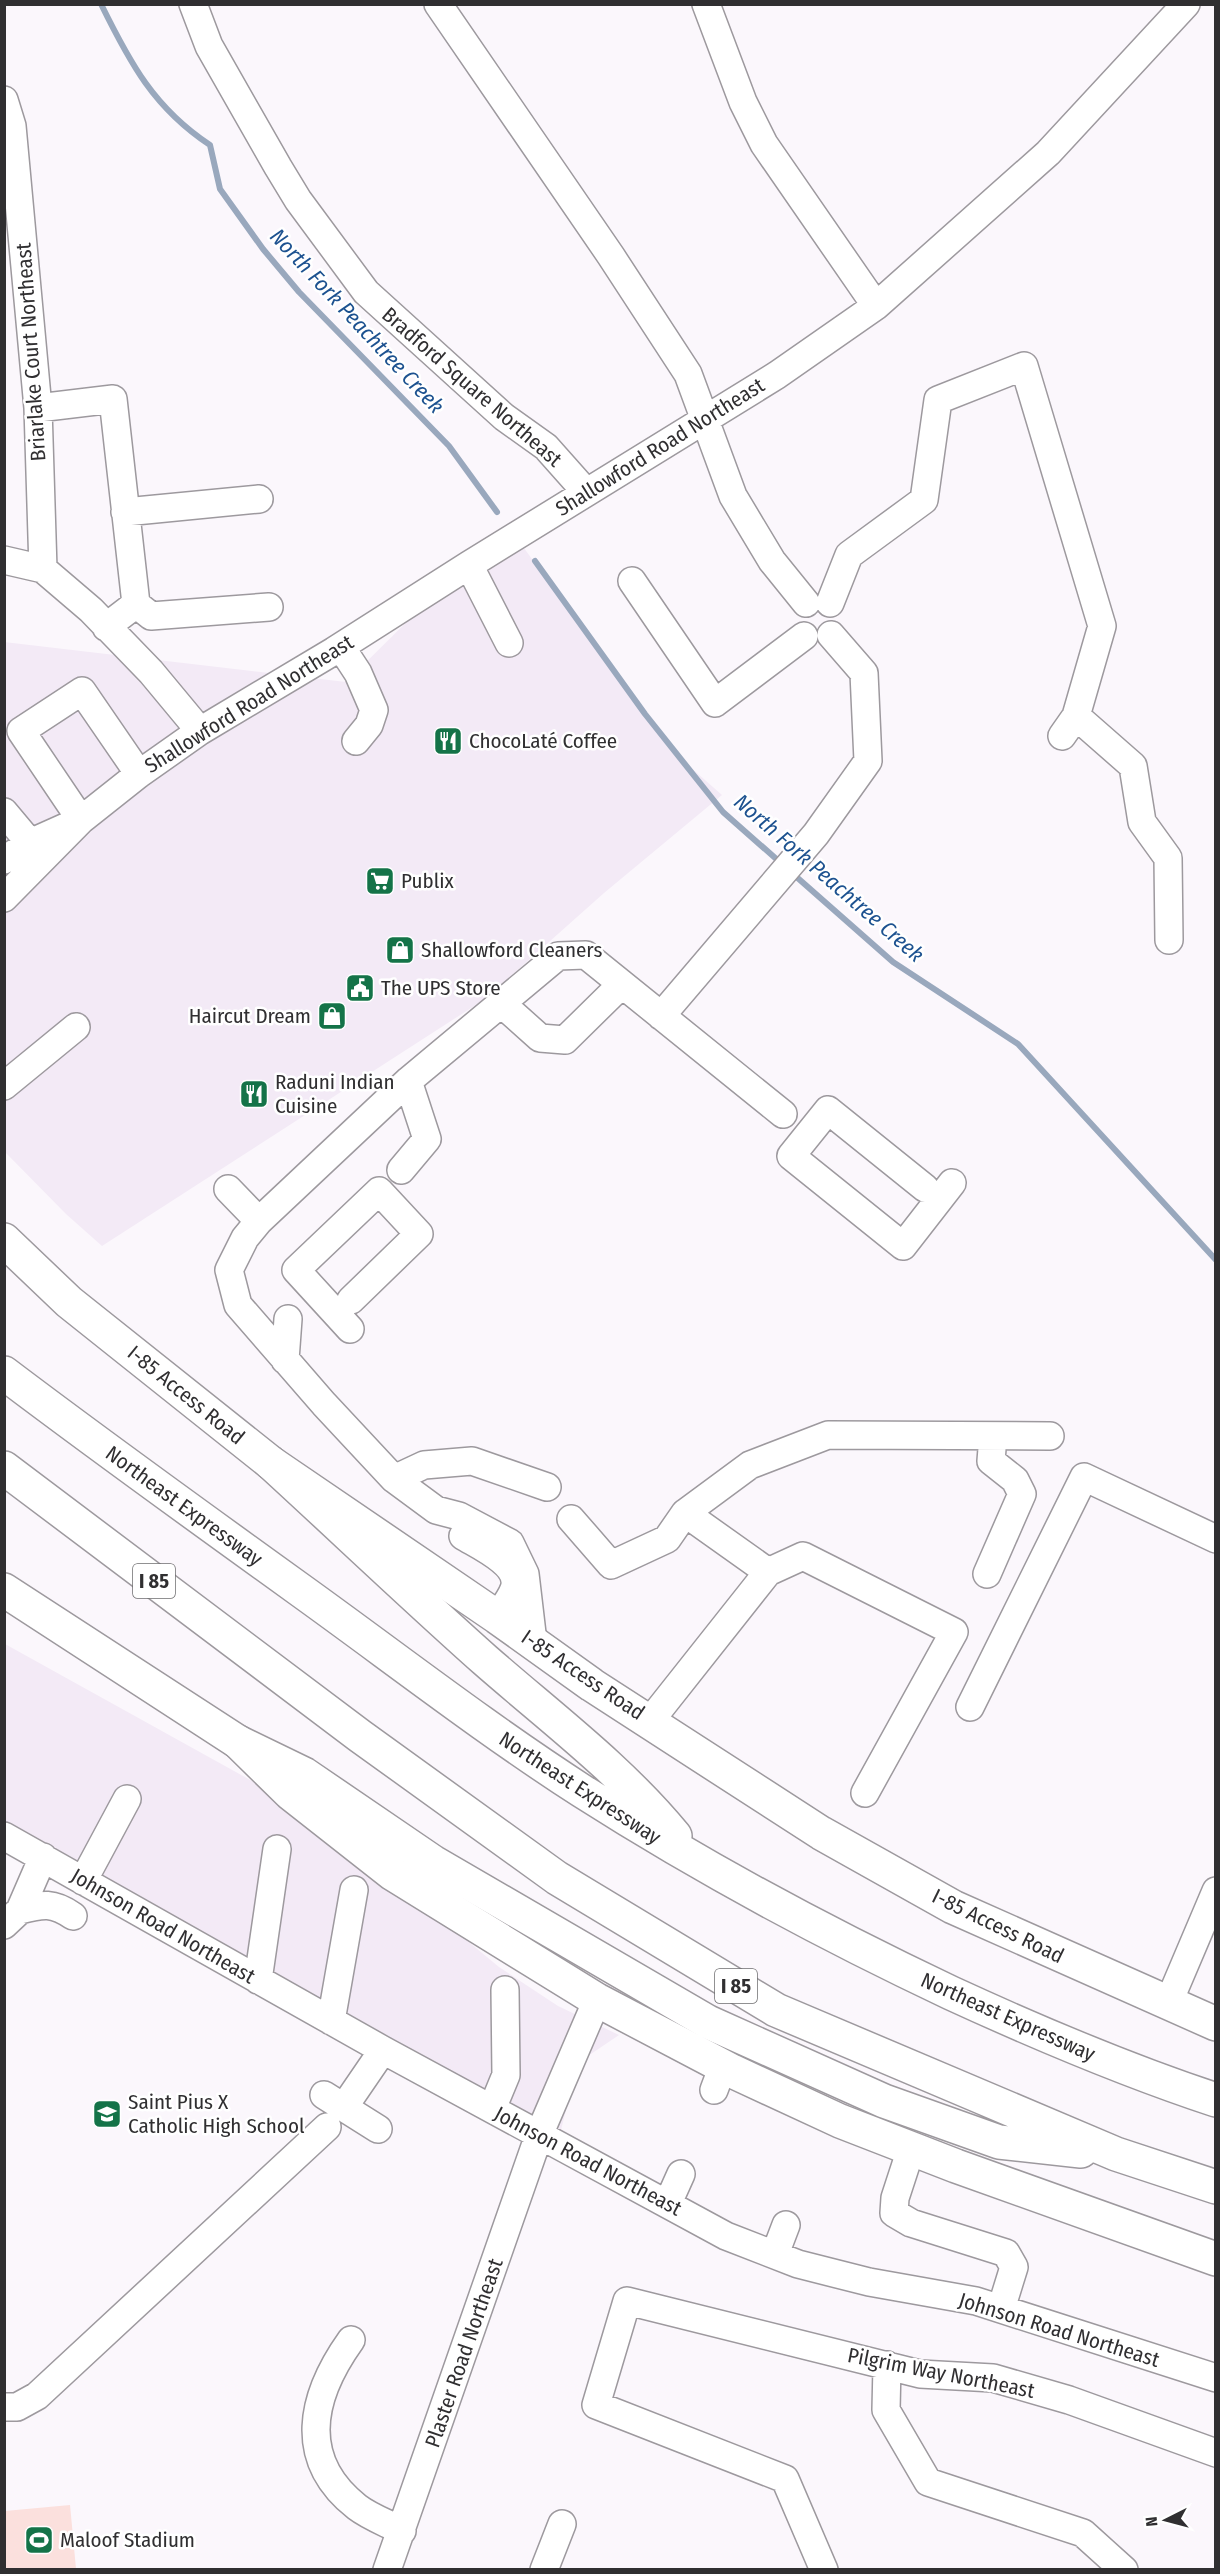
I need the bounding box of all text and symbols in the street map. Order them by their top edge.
water label: North Fork Peachtree Creek [264,223,450,419]
street label: Briarlake Court Northeast [10,242,52,462]
street label: Bradford Square Northeast [377,302,567,472]
street label: Shallowford Road Northeast [551,372,769,522]
street label: Shallowford Road Northeast [140,629,358,779]
restaurant icon: ChocoLaté Coffee [432,725,464,757]
place label: ChocoLaté Coffee [469,728,617,754]
water label: North Fork Peachtree Creek [729,788,930,968]
supermarket icon: Publix [364,865,396,897]
place label: Publix [401,868,454,894]
shop icon: Shallowford Cleaners [384,934,416,966]
place label: Shallowford Cleaners [421,937,602,963]
public building icon: The UPS Store [344,972,376,1004]
place label: The UPS Store [381,975,501,1001]
shop icon: Haircut Dream [316,1000,348,1032]
place label: Haircut Dream [189,1003,311,1029]
place label: Raduni Indian Cuisine [275,1069,395,1119]
restaurant icon: Raduni Indian Cuisine [238,1078,270,1110]
street label: I-85 Access Road [122,1340,250,1450]
street label: Northeast Expressway [100,1440,268,1572]
road number: I 85 [133,1564,175,1598]
street label: I-85 Access Road [516,1624,650,1726]
street label: Northeast Expressway [494,1726,666,1850]
street label: Johnson Road Northeast [66,1863,260,1989]
street label: I-85 Access Road [928,1883,1068,1969]
street label: Northeast Expressway [917,1967,1100,2067]
road number: I 85 [715,1969,757,2003]
place label: Saint Pius X Catholic High School [128,2089,305,2139]
school or university icon: Saint Pius X Catholic High School [91,2098,123,2130]
street label: Johnson Road Northeast [490,2101,686,2222]
street label: Plaster Road Northeast [419,2255,509,2451]
street label: Johnson Road Northeast [955,2287,1163,2373]
street label: Pilgrim Way Northeast [845,2342,1037,2404]
north arrow [1136,2490,1196,2550]
text: N [1142,2516,1162,2527]
sports icon: Maloof Stadium [23,2524,55,2556]
place label: Maloof Stadium [60,2527,195,2553]

